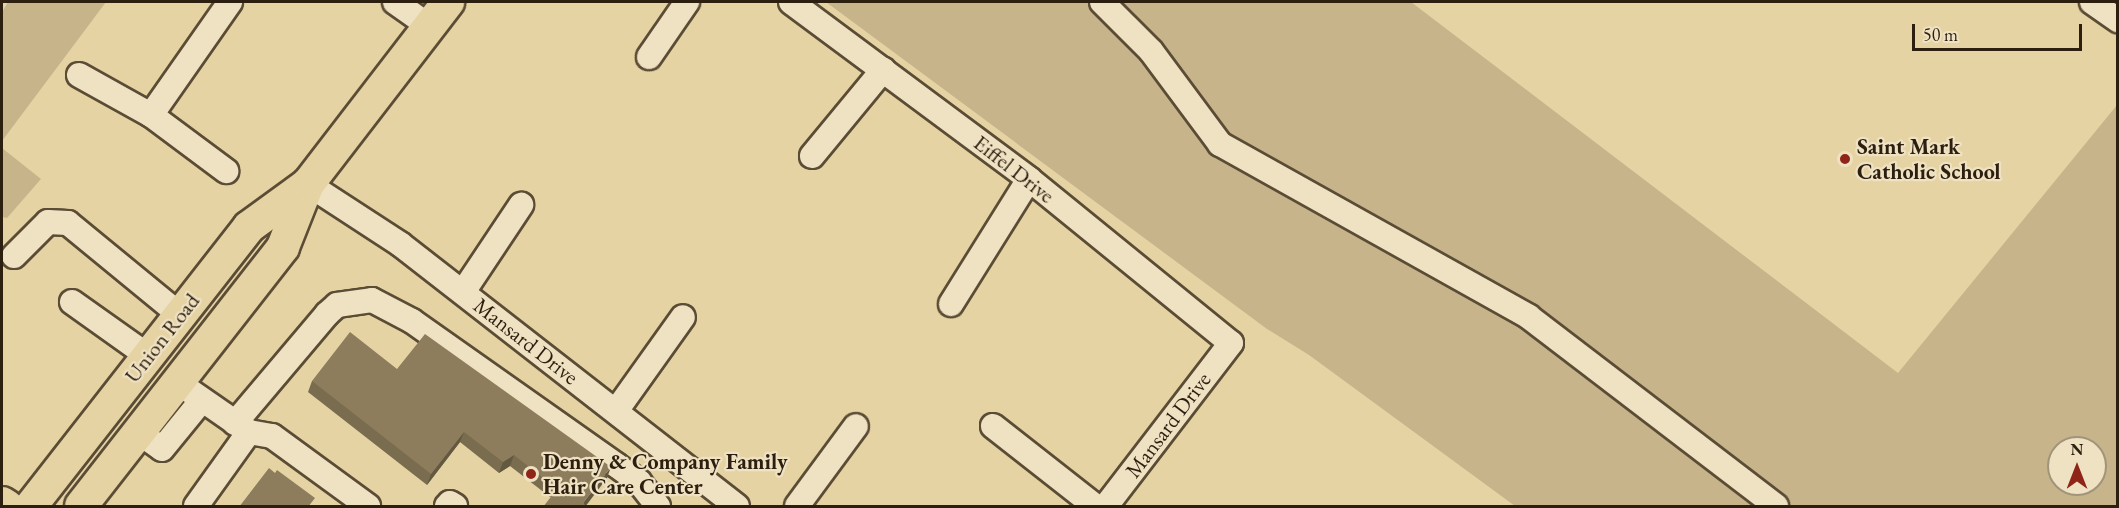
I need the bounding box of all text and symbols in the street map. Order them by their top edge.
scale bar [1915,12,2084,50]
text: 50 m [1923,23,1958,46]
street label: Eiffel Drive [968,129,1060,209]
place label: Saint Mark Catholic School [1857,133,2001,184]
marker: Saint Mark Catholic School [1838,152,1852,166]
street label: Union Road [119,288,205,388]
street label: Mansard Drive [468,292,584,390]
street label: Mansard Drive [1120,367,1216,483]
north arrow [2047,436,2107,496]
text: N [2071,439,2083,460]
place label: Denny & Company Family Hair Care Center [543,448,788,500]
marker: Denny & Company Family Hair Care Center [524,467,538,481]

